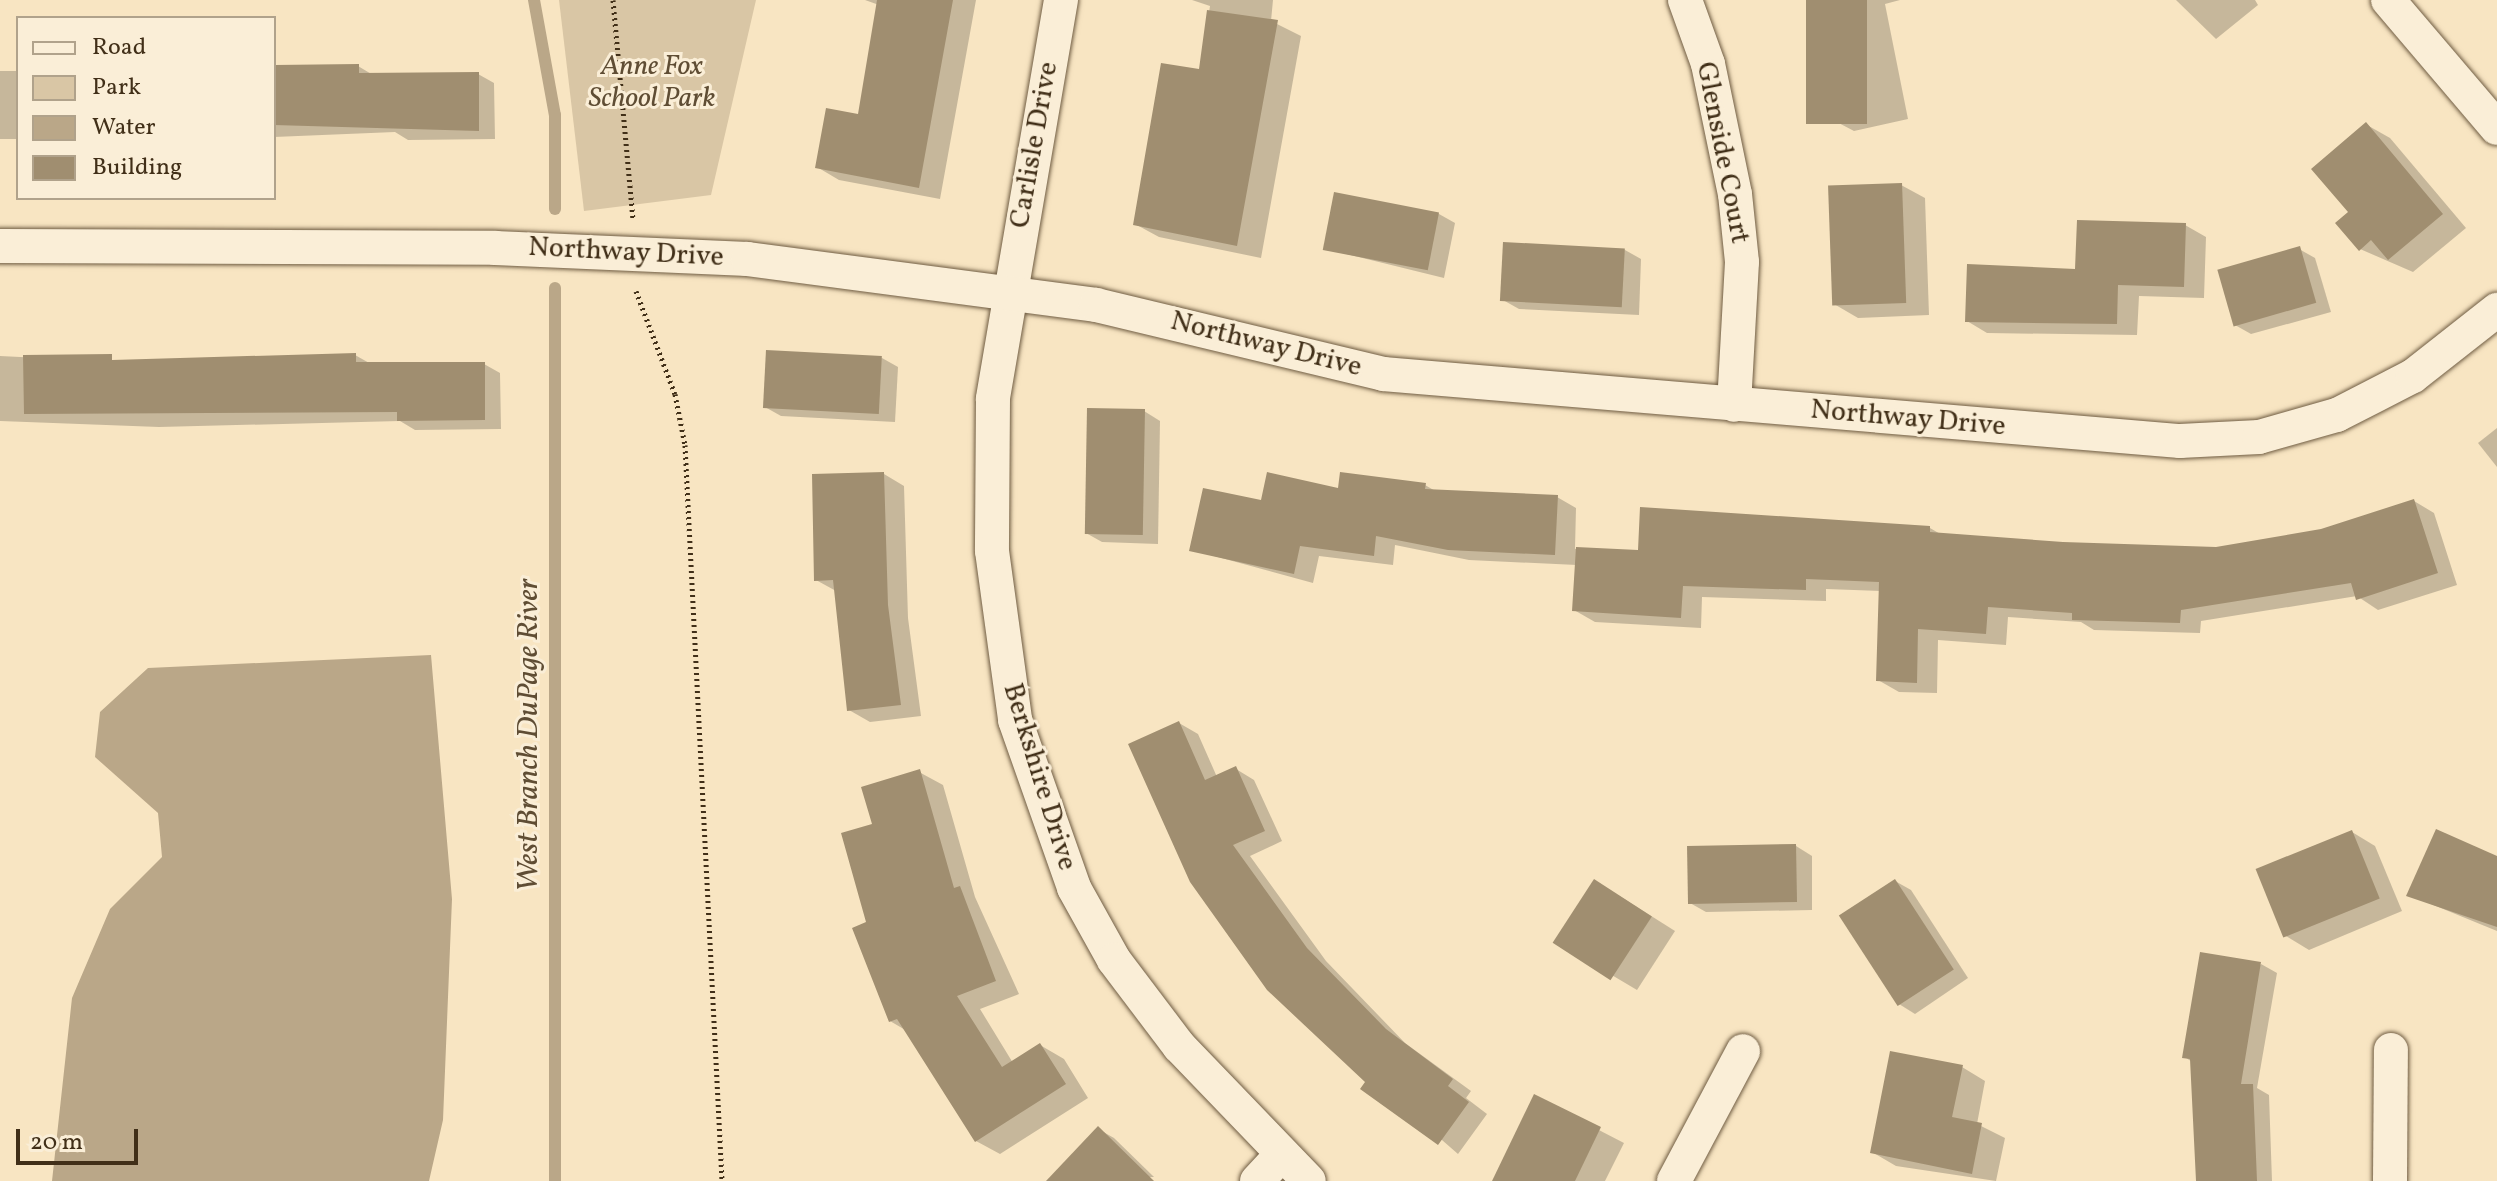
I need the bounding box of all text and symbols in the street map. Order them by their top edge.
legend [16,16,276,200]
text: Road [92,31,146,65]
park label: Anne Fox School Park [589,50,715,116]
street label: Carlisle Drive [1004,59,1066,231]
street label: Glenside Court [1688,59,1756,247]
text: Park [92,71,141,105]
text: Water [92,111,156,145]
text: Building [92,151,182,185]
street label: Northway Drive [527,231,725,275]
street label: Northway Drive [1167,305,1365,385]
street label: Northway Drive [1809,394,2007,444]
water label: West Branch DuPage River [511,578,547,892]
street label: Berkshire Drive [995,679,1083,875]
scale bar [20,1113,142,1163]
text: 20 m [30,1126,83,1160]

